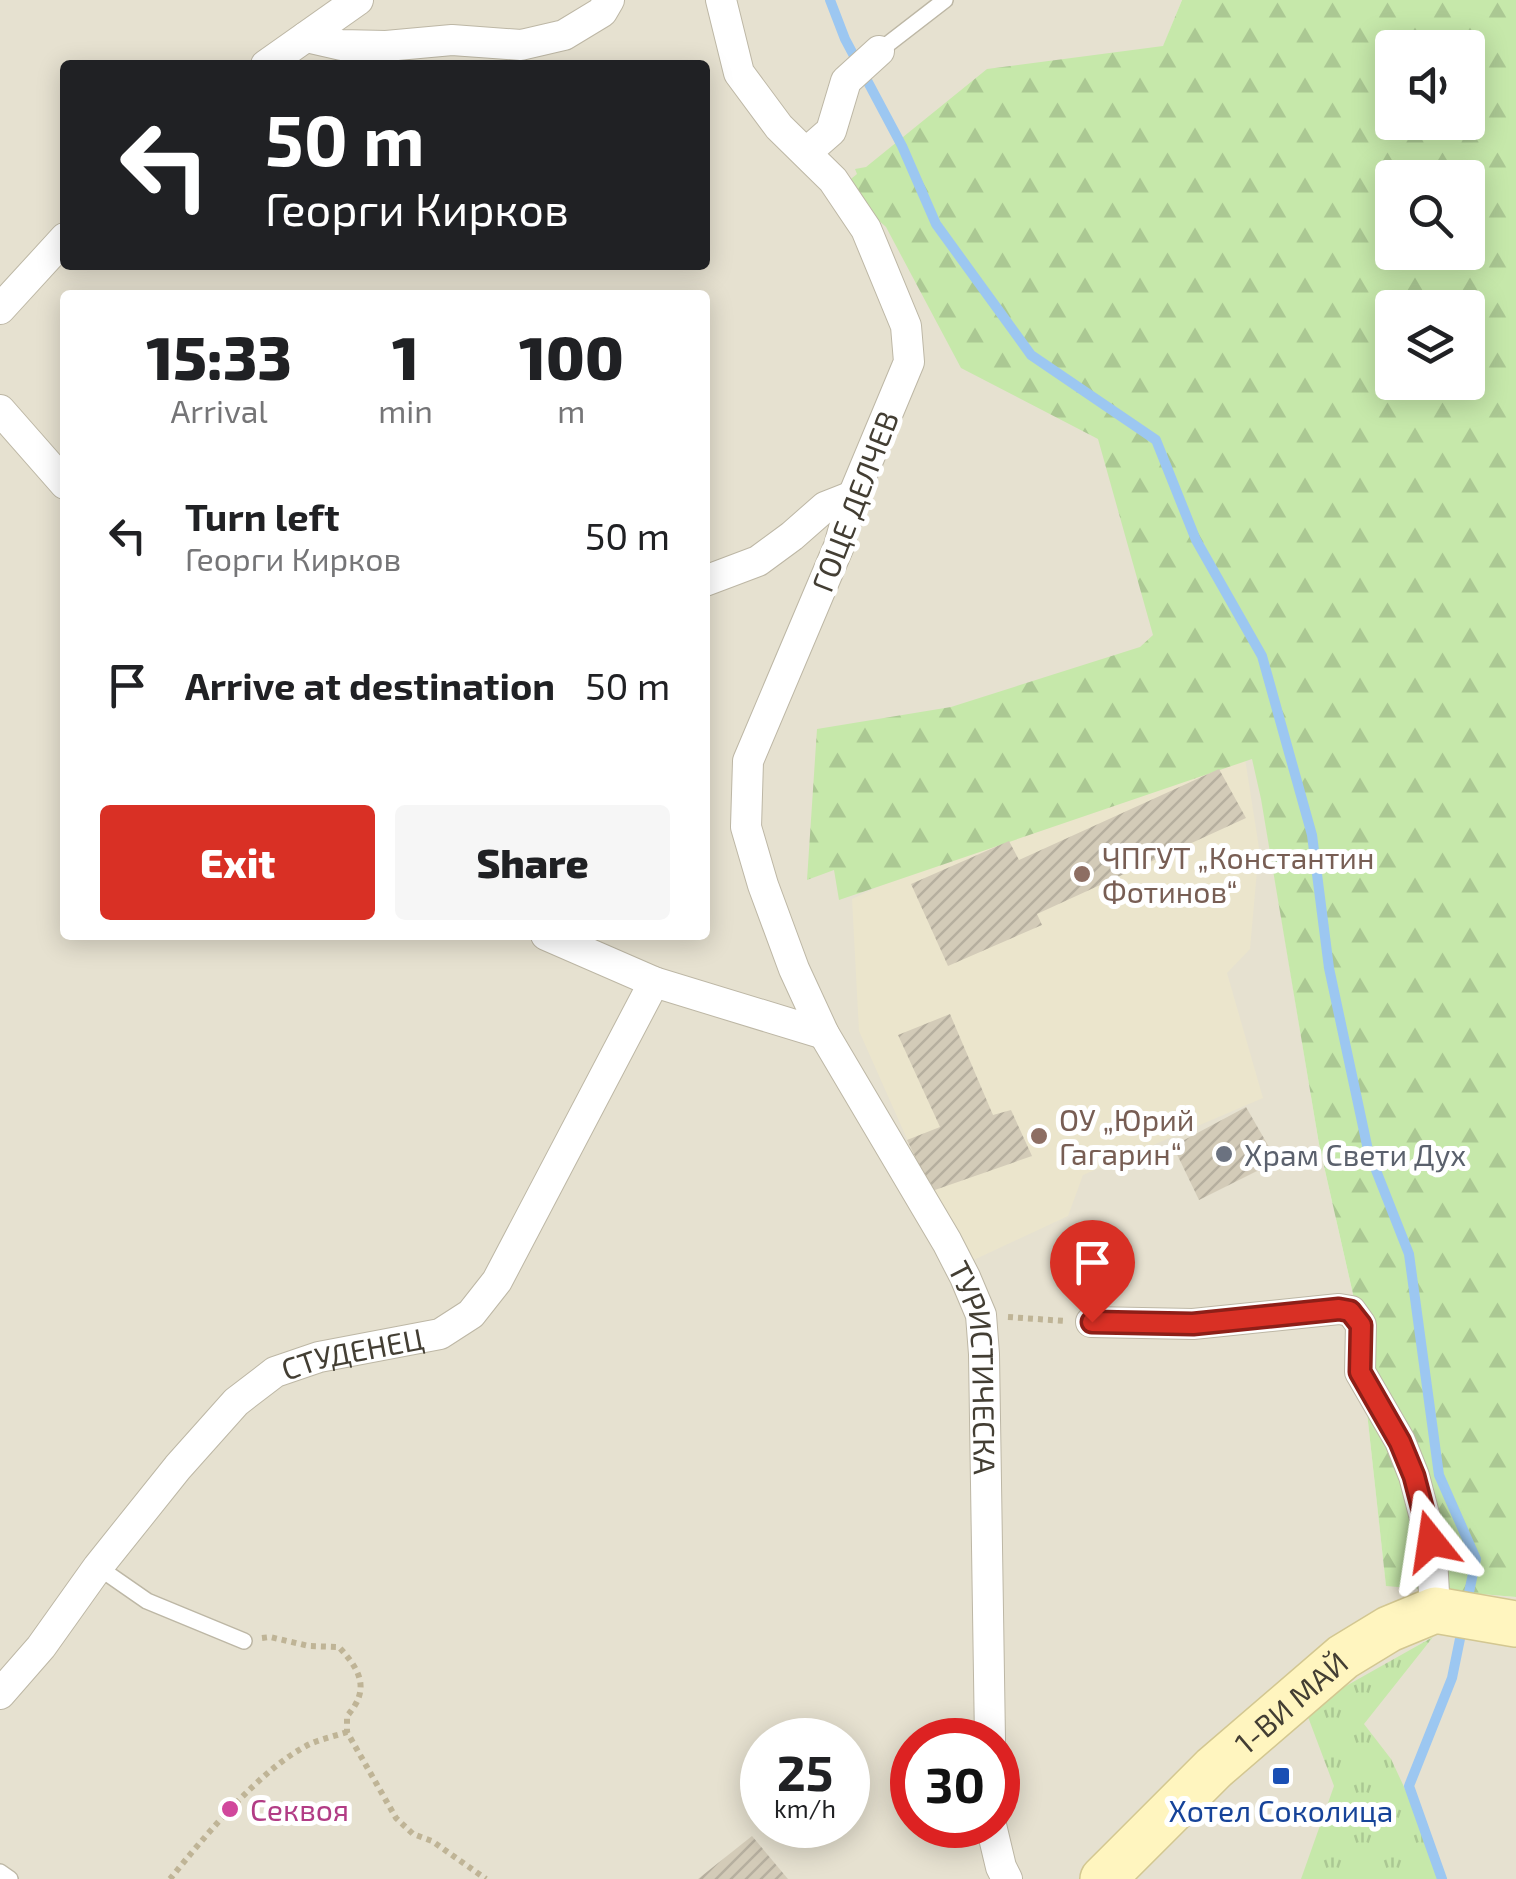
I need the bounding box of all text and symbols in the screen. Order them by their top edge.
map controls [1375,30,1485,400]
button: sound [1375,30,1485,140]
text: 50 m [265,96,425,180]
icon: left [100,100,230,230]
button: search [1375,160,1485,270]
text: Георги Кирков [265,181,569,235]
button: layers [1375,290,1485,400]
text: 15:33 [146,320,292,392]
text: 1 [392,320,419,392]
text: 100 [519,320,624,392]
text: Arrival [170,391,268,429]
text: min [378,391,433,429]
text: m [557,391,585,429]
street label: ГОЦЕ ДЕЛЧЕВ [803,406,905,596]
text: Turn left [185,493,340,539]
icon: left [100,508,155,563]
text: 50 m [585,512,670,558]
text: Георги Кирков [185,539,401,577]
icon: arrive [100,658,155,713]
text: Arrive at destination [185,662,555,708]
text: 50 m [585,662,670,708]
button: Exit [100,805,375,920]
button: Share [395,805,670,920]
place label: ЧПГУТ „Константин Фотинов“ [1102,839,1374,909]
marker: ЧПГУТ „Константин Фотинов“ [1071,863,1093,885]
place label: ОУ „Юрий Гагарин“ [1059,1101,1194,1171]
marker: ОУ „Юрий Гагарин“ [1028,1125,1050,1147]
place label: Храм Свети Дух [1244,1136,1466,1173]
marker: Храм Свети Дух [1213,1143,1235,1165]
pin [1050,1220,1135,1323]
icon: arrive [1065,1235,1120,1290]
street label: ТУРИСТИЧЕСКА [942,1255,1004,1475]
street label: СТУДЕНЕЦ [276,1320,427,1387]
position arrow [1379,1489,1483,1593]
street label: 1-ВИ МАЙ [1227,1644,1354,1760]
speed limit sign: 30 [890,1718,1020,1848]
text: 25 [777,1741,833,1801]
marker: Хотел Соколица [1270,1765,1292,1787]
place label: Секвоя [250,1791,349,1827]
place label: Хотел Соколица [1169,1792,1393,1828]
text: km/h [774,1793,836,1823]
marker: Секвоя [219,1798,241,1820]

